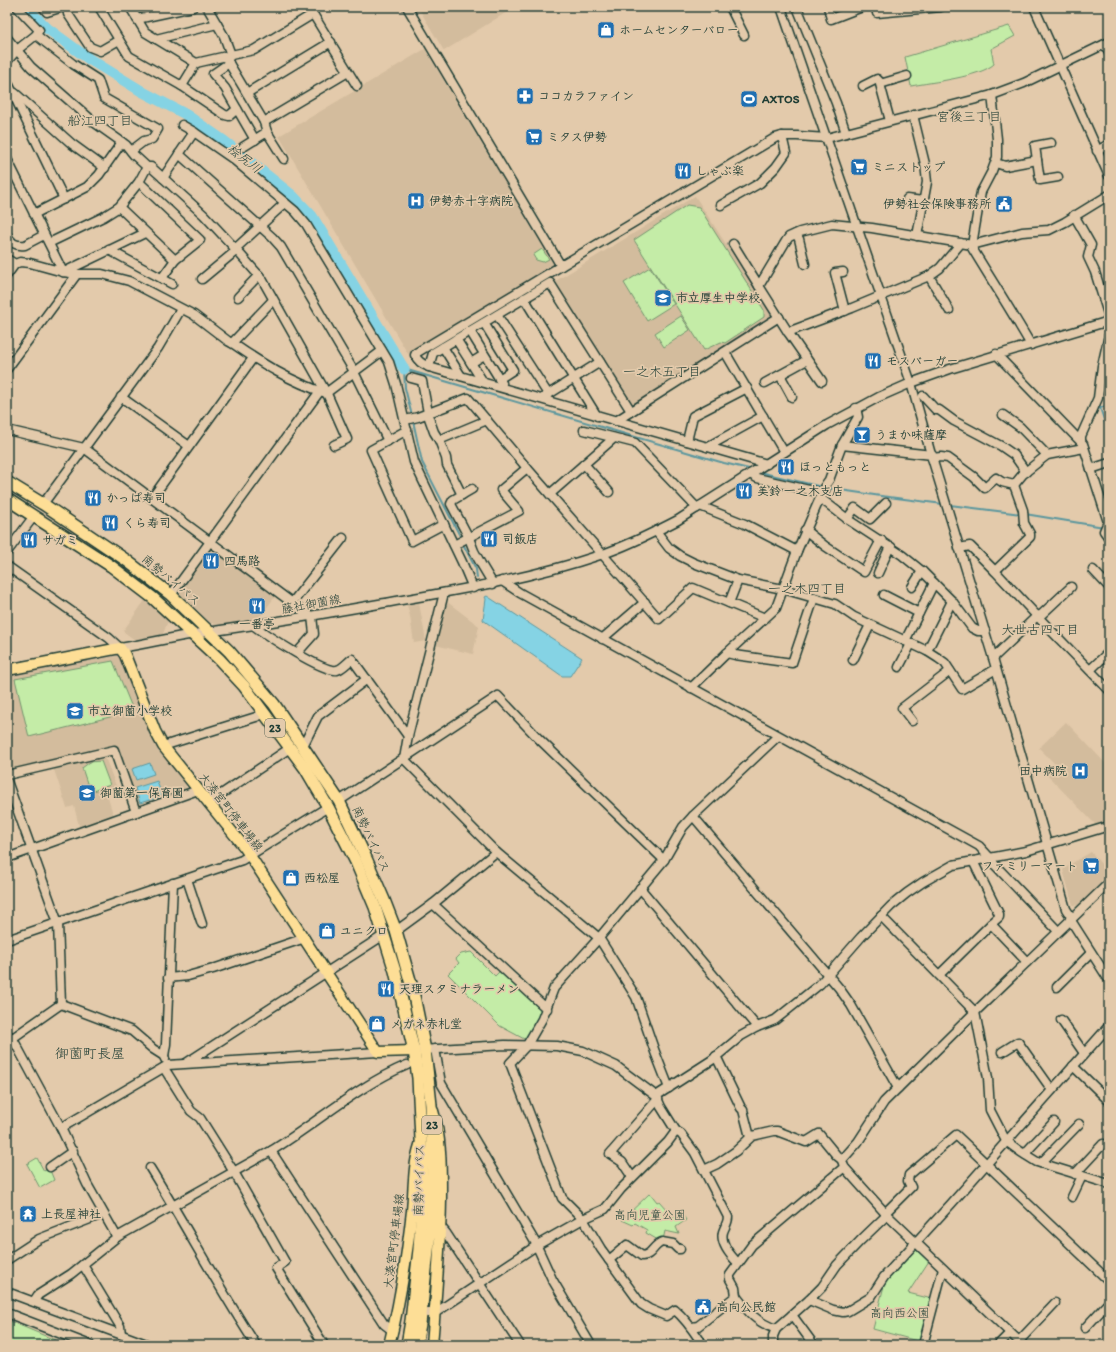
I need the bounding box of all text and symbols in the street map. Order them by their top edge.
shop icon: ホームセンターバロー [596,20,616,40]
place label: ホームセンターバロー [619,23,739,37]
pharmacy icon: ココカラファイン [515,86,535,106]
place label: ココカラファイン [538,89,634,103]
sports icon: AXTOS [739,89,759,109]
place label: AXTOS [761,92,800,106]
district label: 宮後三丁目 [936,109,1002,124]
district label: 船江四丁目 [67,113,133,128]
supermarket icon: ミタス伊勢 [524,127,544,147]
place label: ミタス伊勢 [547,130,607,144]
water label: 桧尻川 [225,140,265,176]
supermarket icon: ミニストップ [849,157,869,177]
place label: ミニストップ [872,160,945,174]
restaurant icon: しゃぶ楽 [673,161,693,181]
place label: しゃぶ楽 [696,164,744,178]
hospital icon: 伊勢赤十字病院 [406,191,426,211]
place label: 伊勢赤十字病院 [429,194,513,208]
public building icon: 伊勢社会保険事務所 [994,194,1014,214]
place label: 伊勢社会保険事務所 [883,197,992,211]
school or university icon: 市立厚生中学校 [653,288,673,308]
place label: 市立厚生中学校 [676,291,760,305]
restaurant icon: モスバーガー [863,351,883,371]
place label: モスバーガー [886,354,958,368]
district label: 一之木五丁目 [623,364,701,379]
bar icon: うまか味薩摩 [852,425,872,445]
place label: うまか味薩摩 [875,428,947,442]
restaurant icon: ほっともっと [776,457,796,477]
place label: ほっともっと [799,460,871,474]
restaurant icon: 美鈴 一之木支店 [734,481,754,501]
place label: 美鈴 一之木支店 [757,484,844,498]
restaurant icon: かっぱ寿司 [83,488,103,508]
place label: かっぱ寿司 [106,491,166,505]
restaurant icon: くら寿司 [100,513,120,533]
place label: くら寿司 [123,516,171,530]
restaurant icon: 司飯店 [479,529,499,549]
restaurant icon: サガミ [19,530,39,550]
place label: 司飯店 [502,532,538,546]
place label: サガミ [42,533,78,547]
restaurant icon: 四馬路 [201,551,221,571]
street label: 南勢バイパス [139,552,203,608]
place label: 四馬路 [224,554,260,568]
district label: 一之木四丁目 [768,581,846,596]
street label: 藤社御薗線 [280,592,342,616]
restaurant icon: 一番亭 [247,596,267,616]
place label: 一番亭 [239,617,275,631]
district label: 大世古四丁目 [1001,622,1079,637]
school or university icon: 市立御薗小学校 [65,701,85,721]
place label: 市立御薗小学校 [88,704,172,718]
road number: 23 [265,719,285,737]
hospital icon: 田中病院 [1070,761,1090,781]
place label: 田中病院 [1019,764,1067,778]
street label: 大湊宮町停車場線 [196,770,266,854]
school or university icon: 御薗第一保育園 [77,783,97,803]
place label: 御薗第一保育園 [100,786,184,800]
street label: 南勢バイパス [349,804,393,874]
supermarket icon: ファミリーマート [1081,856,1101,876]
place label: ファミリーマート [982,859,1078,873]
shop icon: 西松屋 [281,868,301,888]
place label: 西松屋 [304,871,340,885]
shop icon: ユニクロ [317,921,337,941]
place label: ユニクロ [340,924,388,938]
restaurant icon: 天理スタミナラーメン [376,979,396,999]
place label: 天理スタミナラーメン [399,982,519,996]
shop icon: メガネ赤札堂 [367,1014,387,1034]
place label: メガネ赤札堂 [390,1017,462,1031]
district label: 御薗町長屋 [55,1045,125,1062]
road number: 23 [422,1116,442,1134]
street label: 南勢バイパス [411,1144,427,1216]
street label: 大湊宮町停車場線 [381,1192,407,1290]
temple icon: 上長屋神社 [18,1204,38,1224]
place label: 上長屋神社 [41,1207,101,1221]
park label: 高向児童公園 [614,1208,686,1222]
public building icon: 高向公民館 [693,1297,713,1317]
place label: 高向公民館 [716,1300,776,1314]
park label: 高向西公園 [870,1306,930,1320]

